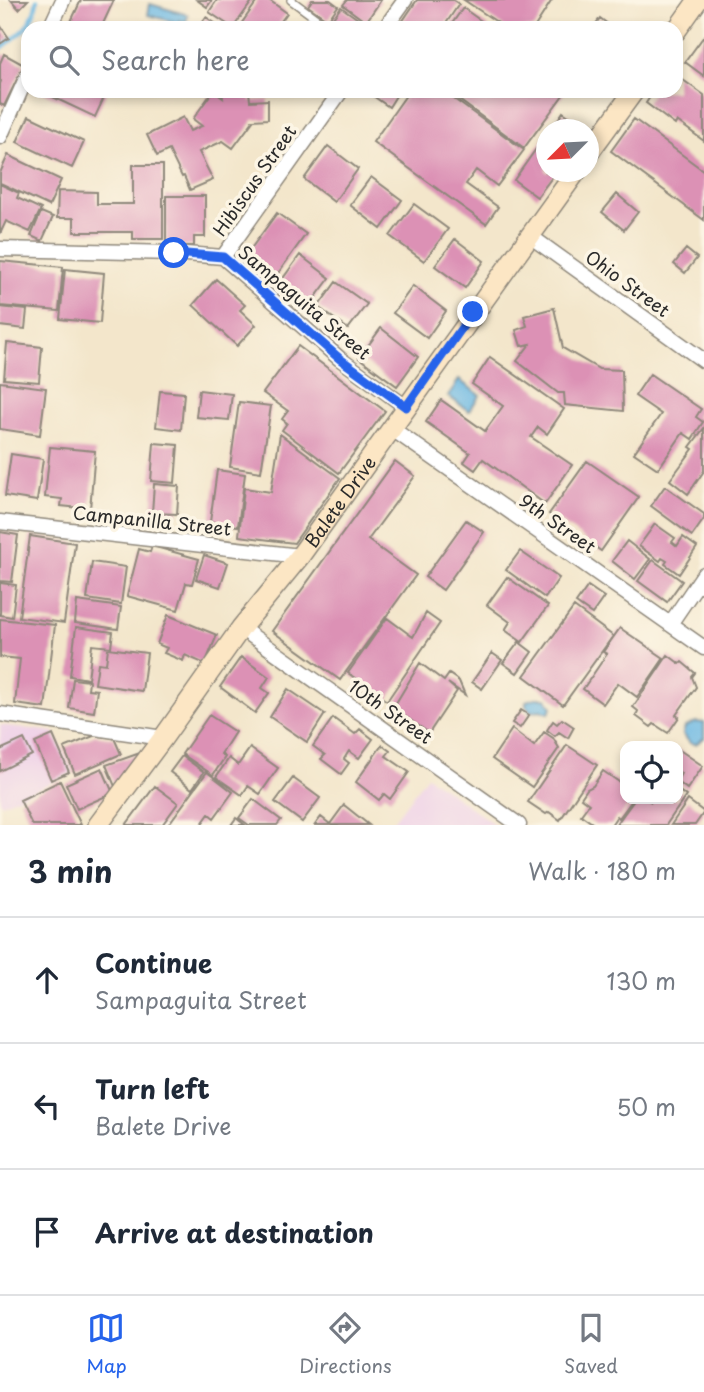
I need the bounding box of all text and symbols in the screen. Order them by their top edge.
search box [21,21,683,98]
text: Search here [101,40,250,79]
icon: search [45,41,83,79]
street label: Hibiscus Street [206,119,302,241]
north arrow [536,119,599,182]
route start [158,237,189,268]
street label: Sampaguita Street [233,238,377,366]
street label: Ohio Street [580,243,676,323]
route end [457,296,488,327]
street label: Balete Drive [297,450,382,552]
street label: 9th Street [514,487,602,559]
street label: Campanilla Street [72,498,232,542]
street label: 10th Street [344,672,438,750]
map controls [620,741,683,804]
button: locate [620,741,683,804]
text: 3 min [28,848,113,893]
text: Walk · 180 m [528,853,676,888]
text: Continue [95,943,212,982]
icon: ahead [28,961,66,999]
text: 130 m [606,963,676,998]
text: Sampaguita Street [95,982,307,1017]
text: Turn left [95,1069,210,1108]
icon: left [28,1087,66,1125]
text: 50 m [616,1089,676,1124]
text: Balete Drive [95,1108,231,1143]
icon: arrive [28,1213,66,1251]
text: Arrive at destination [95,1213,374,1252]
tab: Map [86,1309,127,1379]
tab: Directions [299,1309,392,1379]
tab: Saved [564,1309,618,1379]

